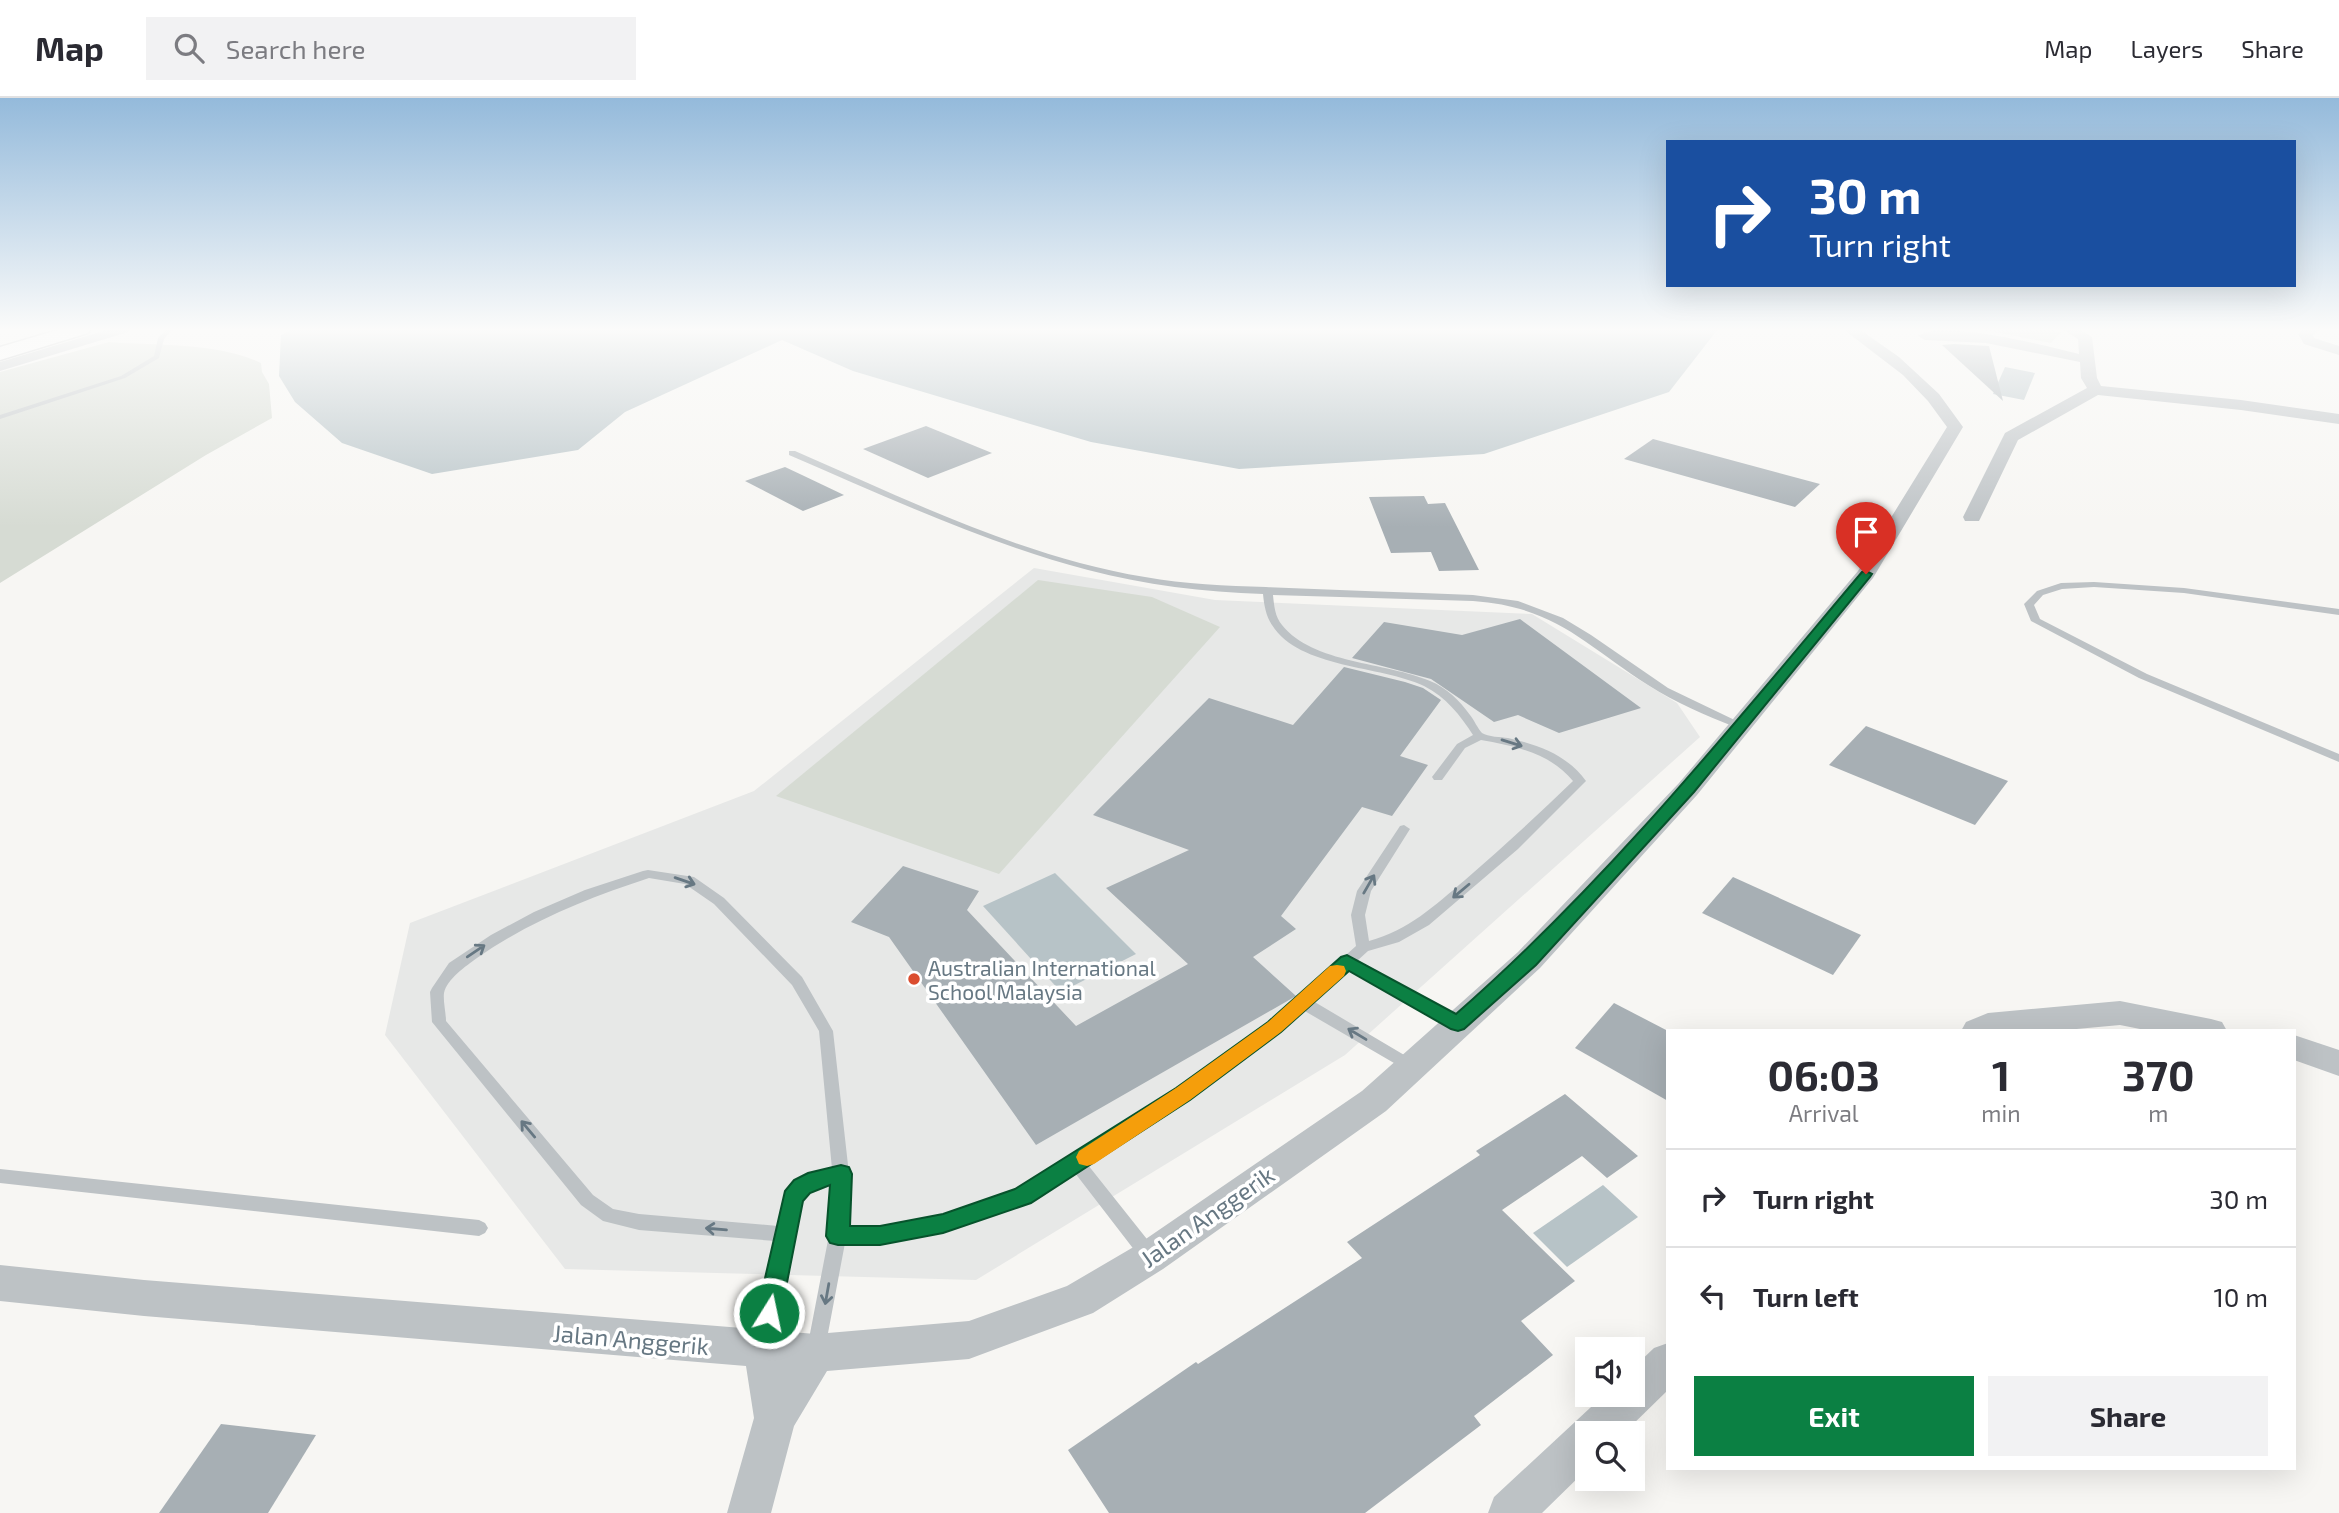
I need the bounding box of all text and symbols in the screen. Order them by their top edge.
search box [146,17,636,80]
text: Map [35,28,104,68]
icon: search [170,29,208,67]
text: Search here [226,33,365,64]
text: Map [2044,34,2092,63]
text: Layers [2130,34,2203,63]
text: Share [2241,34,2304,63]
text: 30 m [1809,165,1921,224]
icon: right [1694,168,1785,259]
text: Turn right [1809,225,1951,263]
pin [1836,502,1896,574]
icon: arrive [1847,513,1885,551]
one-way arrow [1501,737,1523,750]
one-way arrow [1362,875,1376,895]
one-way arrow [674,876,696,889]
one-way arrow [1452,883,1470,899]
one-way arrow [466,944,486,958]
place label: Australian International School Malaysia [928,955,1157,1004]
marker: Australian International School Malaysia [906,971,922,987]
one-way arrow [1347,1027,1367,1041]
text: 06:03 [1767,1049,1880,1099]
text: 1 [1992,1049,2010,1099]
text: 370 [2122,1049,2195,1099]
text: Arrival [1789,1099,1859,1127]
text: min [1981,1099,2021,1127]
text: m [2148,1099,2168,1127]
one-way arrow [520,1120,535,1138]
street label: Jalan Anggerik [1135,1159,1279,1273]
icon: right [1694,1179,1732,1217]
text: Turn right [1753,1183,1874,1214]
text: 30 m [2209,1183,2268,1214]
one-way arrow [705,1222,728,1235]
position arrow [732,1276,806,1350]
icon: left [1694,1277,1732,1315]
text: Turn left [1753,1281,1859,1312]
text: 10 m [2213,1281,2268,1312]
one-way arrow [820,1282,833,1305]
street label: Jalan Anggerik [552,1318,710,1360]
map controls [1575,1337,1645,1491]
button: sound [1575,1337,1645,1407]
button: Exit [1694,1376,1974,1456]
button: Share [1988,1376,2268,1456]
button: search [1575,1421,1645,1491]

